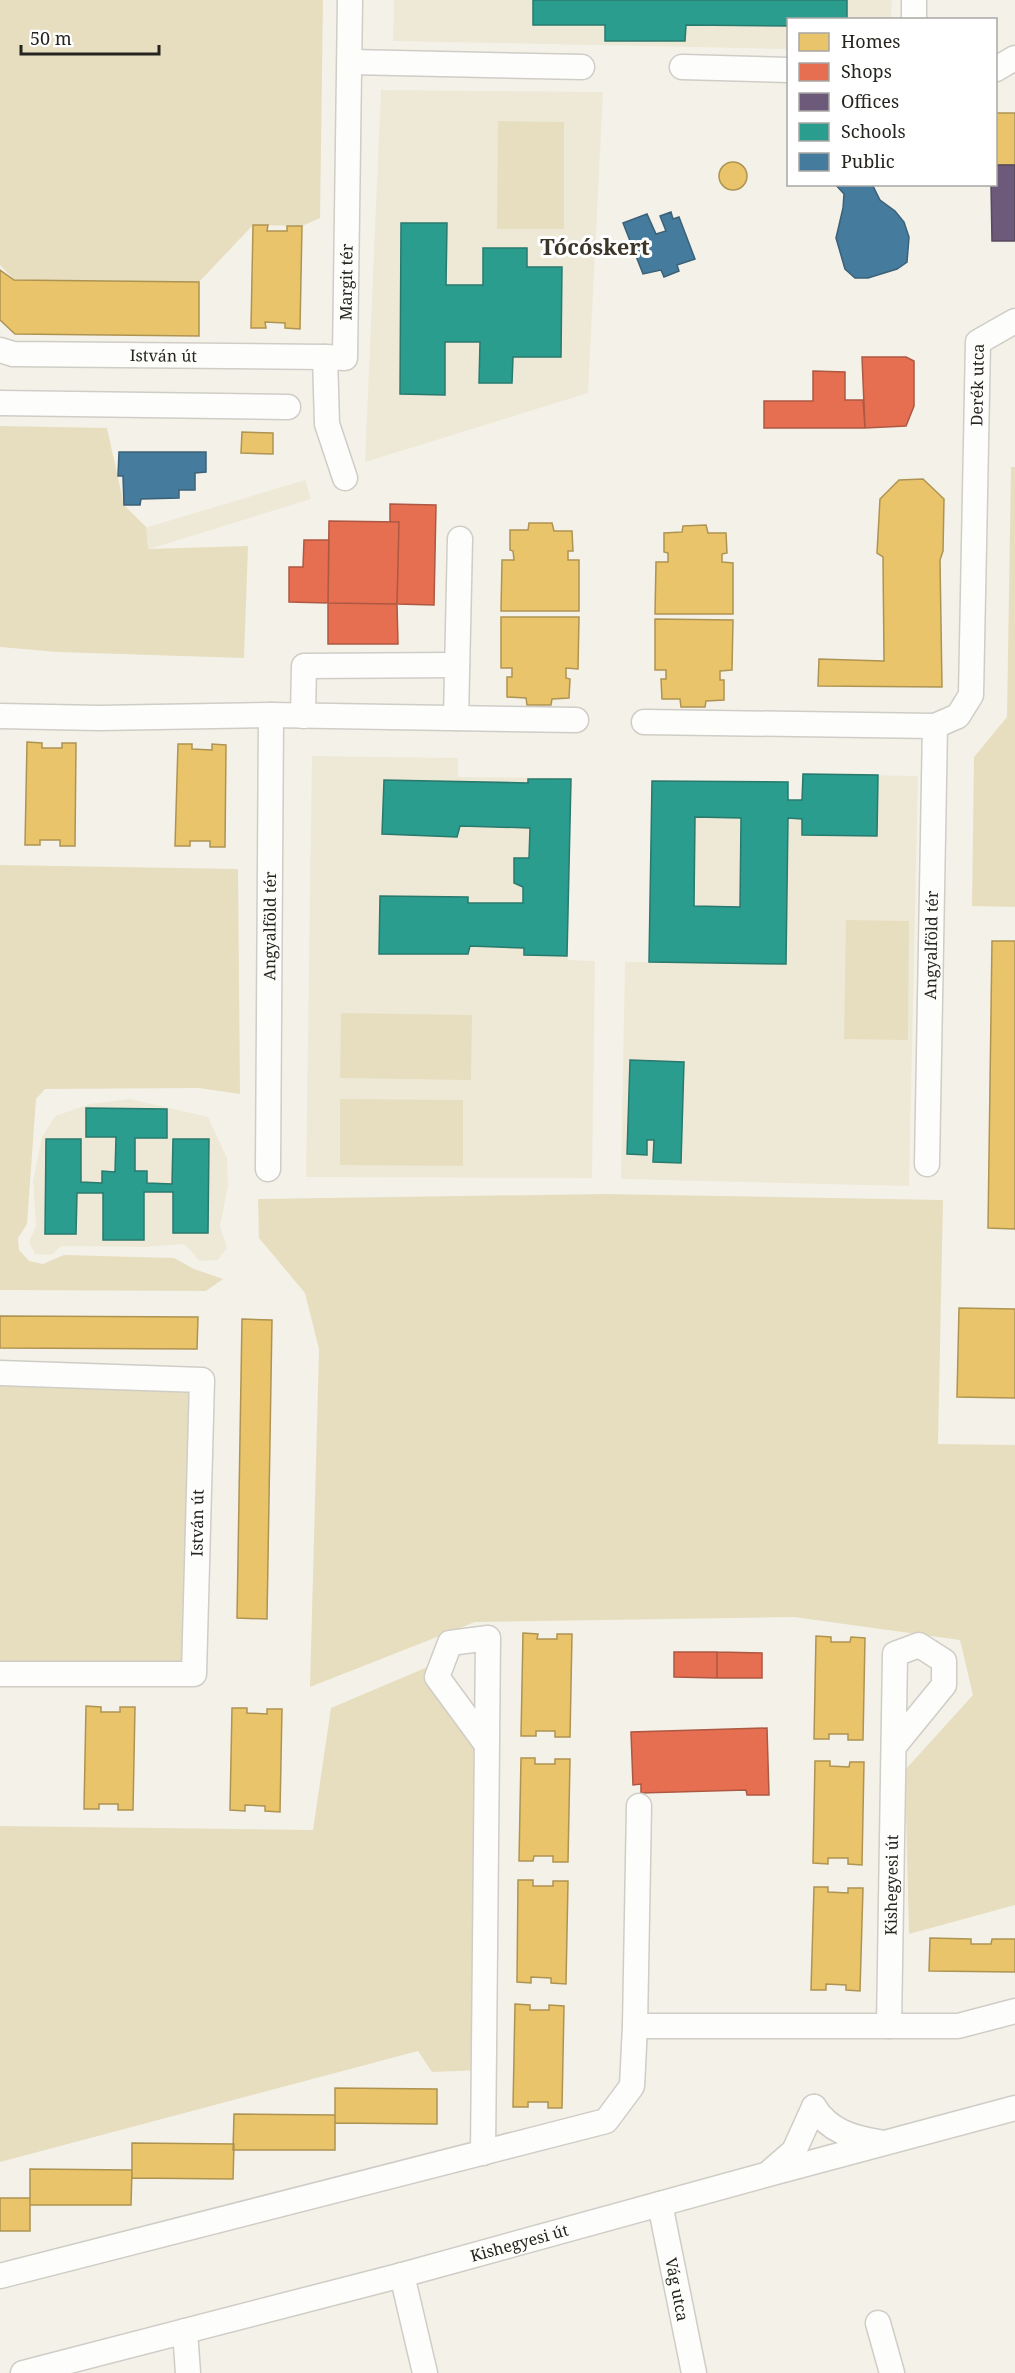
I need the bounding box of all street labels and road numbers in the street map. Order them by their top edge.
street label: Margit tér [335,243,358,321]
street label: Derék utca [965,343,989,426]
street label: István út [130,344,198,367]
street label: Angyalföld tér [258,871,281,981]
street label: Angyalföld tér [919,890,943,1000]
street label: István út [185,1489,209,1557]
street label: Kishegyesi út [879,1834,903,1936]
street label: Kishegyesi út [468,2219,571,2267]
street label: Vág utca [660,2256,694,2323]

